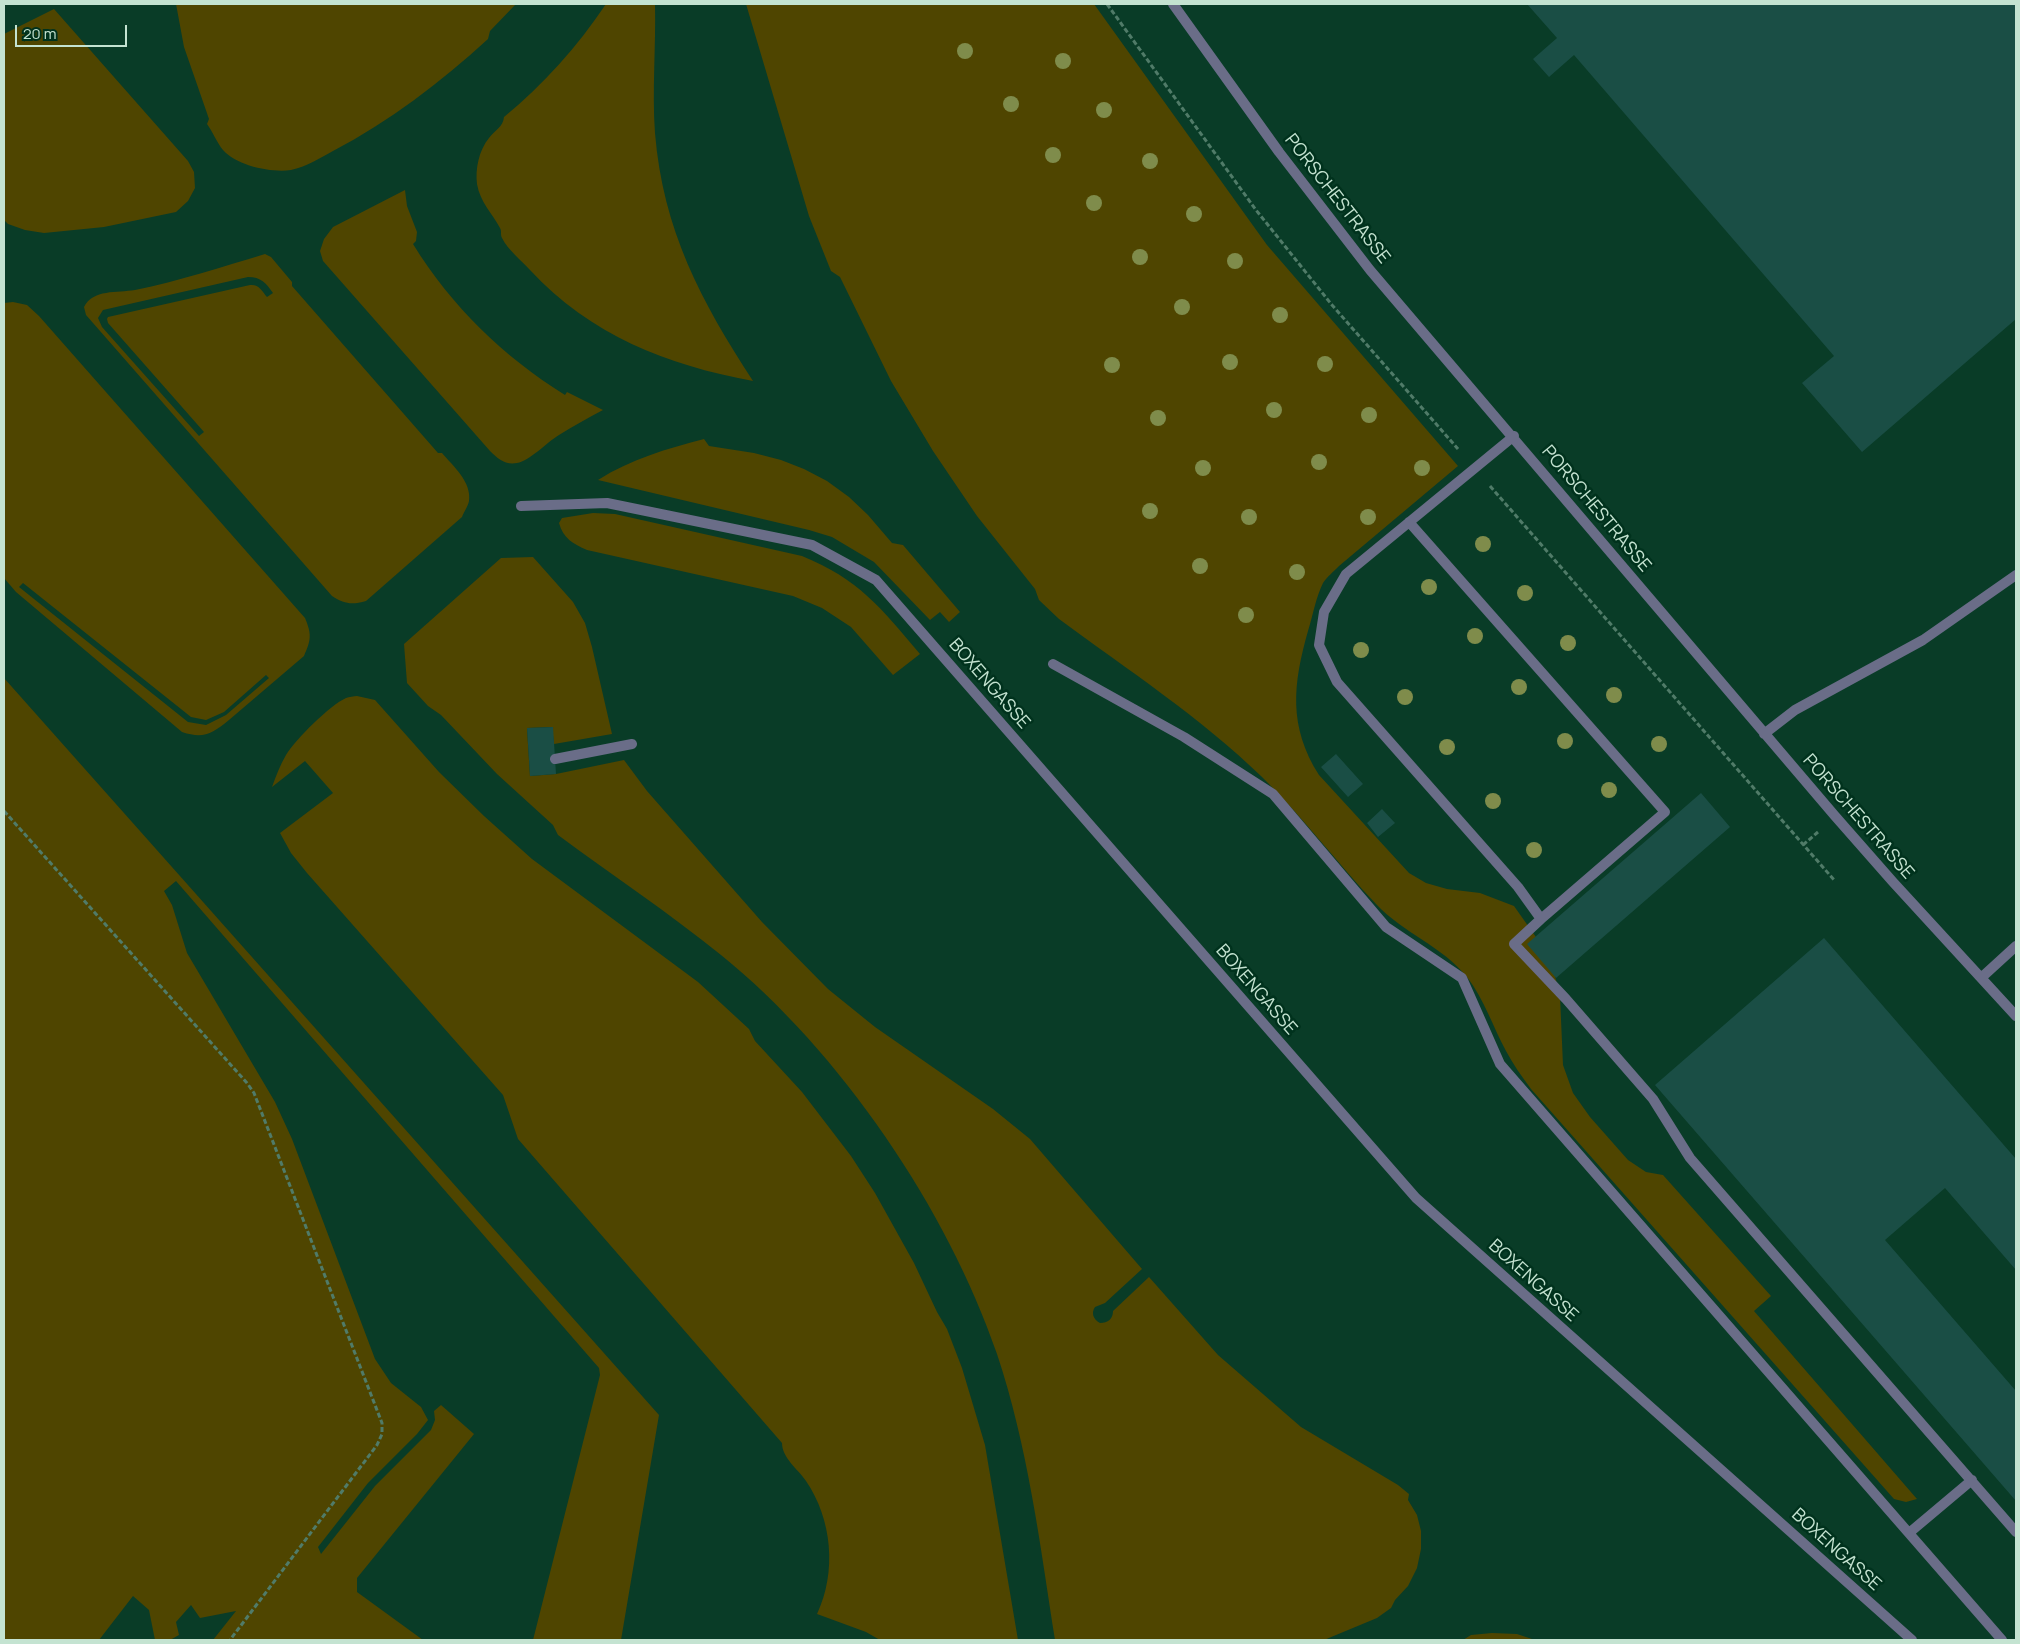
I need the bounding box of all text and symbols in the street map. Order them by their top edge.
scale bar [18,15,130,47]
text: 20 m [23,23,56,44]
street label: PORSCHESTRASSE [1280,130,1394,268]
street label: PORSCHESTRASSE [1537,441,1655,577]
street label: BOXENGASSE [944,634,1034,734]
street label: PORSCHESTRASSE [1798,750,1918,884]
street label: BOXENGASSE [1211,940,1301,1040]
street label: BOXENGASSE [1484,1235,1582,1327]
street label: BOXENGASSE [1787,1504,1885,1596]

